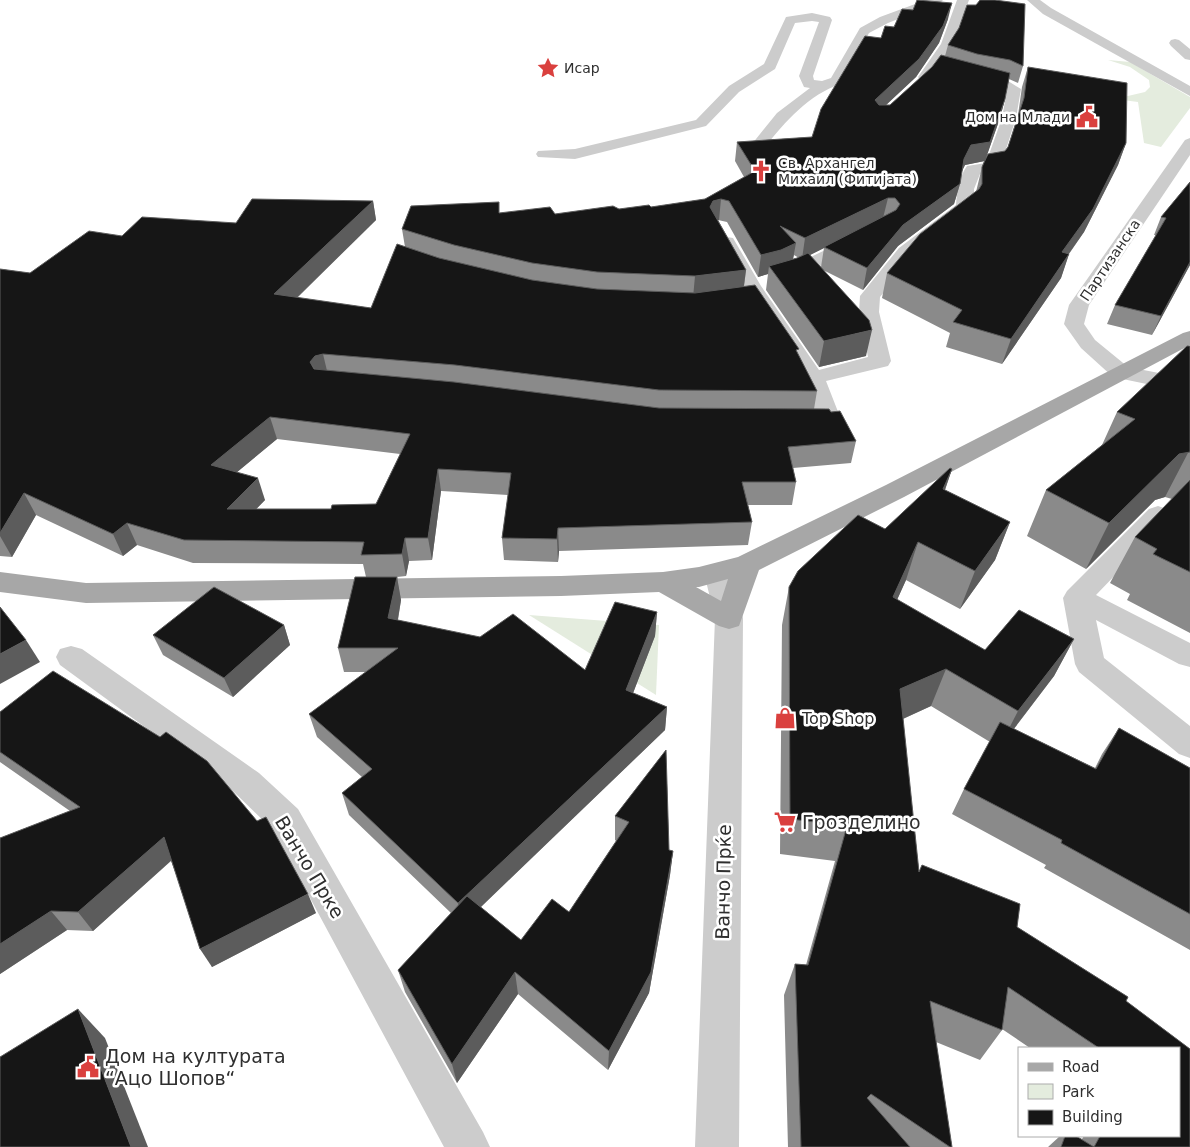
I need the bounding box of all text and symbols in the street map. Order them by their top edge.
place icon: Исар [535,55,561,81]
place label: Исар [564,60,600,76]
public building icon: Дом на Млади [1074,104,1100,130]
place label: Дом на Млади [965,109,1070,125]
place label: Св. Архангел Михаил (Фитијата) [778,155,917,187]
church icon: Св. Архангел Михаил (Фитијата) [748,158,774,184]
street label: Партизанска [1077,216,1143,304]
shop icon: Top Shop [772,705,798,731]
place label: Top Shop [801,709,874,728]
supermarket icon: Грозделино [772,809,798,835]
place label: Грозделино [802,811,921,833]
street label: Ванчо Прке [271,812,349,922]
street label: Ванчо Прќе [711,824,735,940]
place label: Дом на културата “Ацо Шопов“ [105,1045,286,1089]
legend [1018,1047,1180,1137]
public building icon: Дом на културата “Ацо Шопов“ [75,1054,101,1080]
text: Road [1062,1058,1100,1076]
text: Park [1062,1083,1095,1101]
text: Building [1062,1108,1123,1126]

